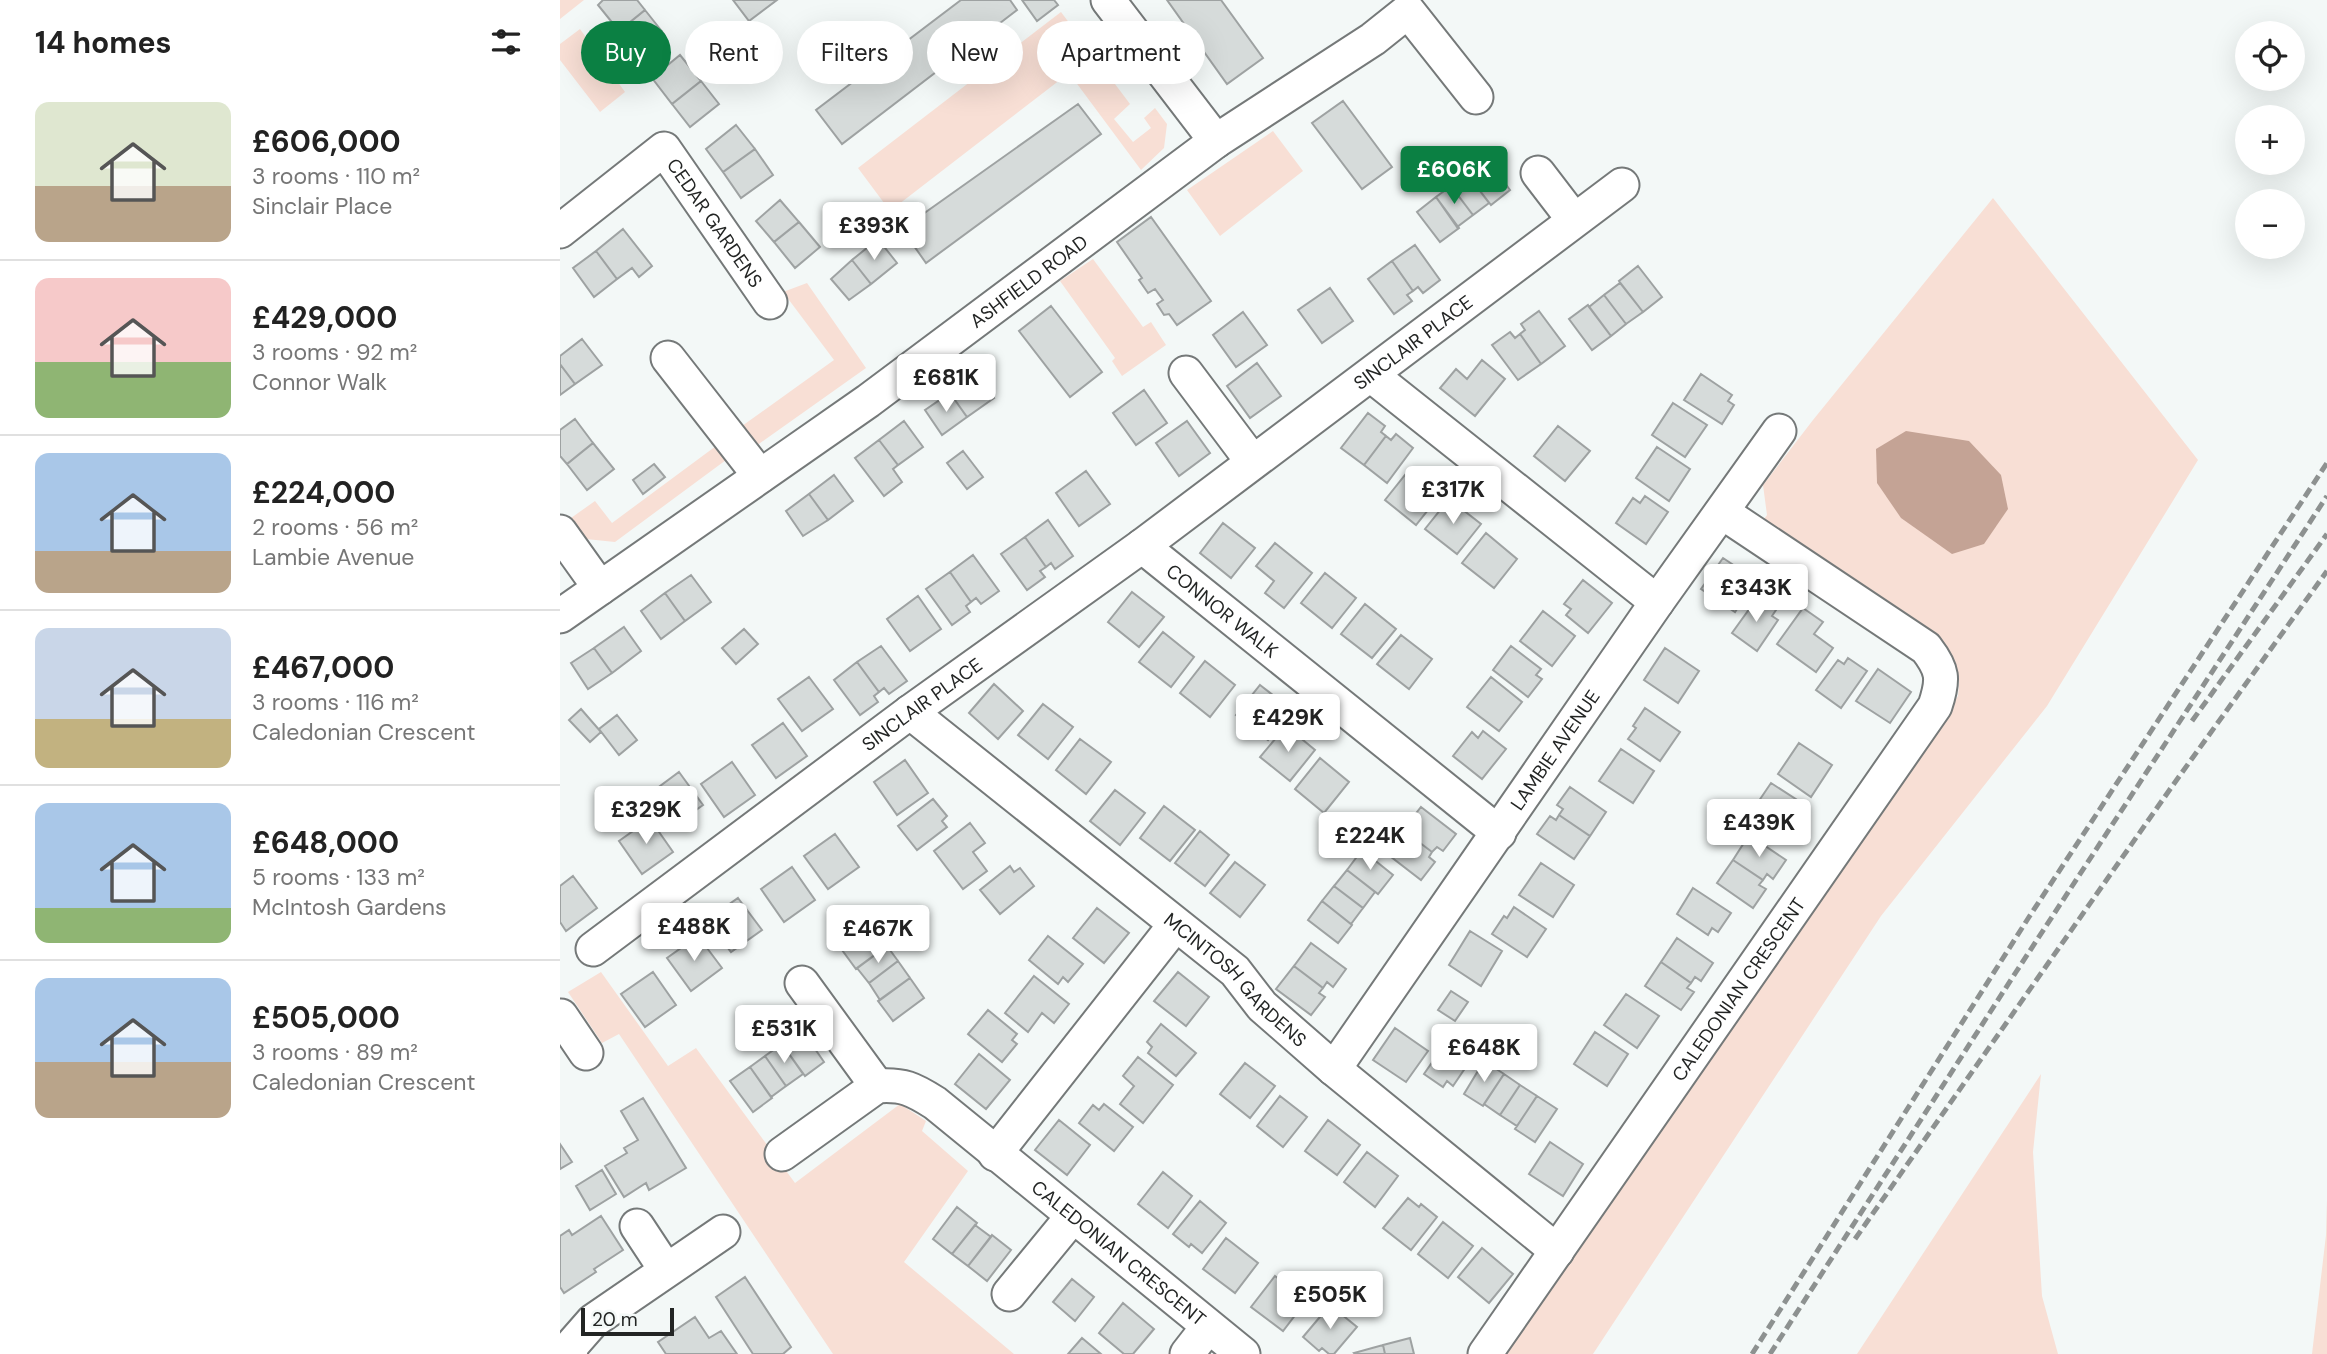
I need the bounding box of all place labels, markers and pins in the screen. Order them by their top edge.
pin: £606K [1405,146,1503,206]
pin: £393K [825,202,923,262]
pin: £681K [897,354,995,414]
pin: £317K [1404,466,1502,526]
pin: £343K [1707,564,1805,624]
pin: £429K [1239,694,1337,754]
pin: £329K [597,786,695,846]
pin: £439K [1710,800,1808,859]
pin: £224K [1321,812,1419,872]
pin: £488K [645,904,743,963]
pin: £467K [829,906,927,965]
pin: £531K [735,1006,833,1065]
pin: £648K [1435,1024,1533,1084]
pin: £505K [1281,1272,1379,1331]

